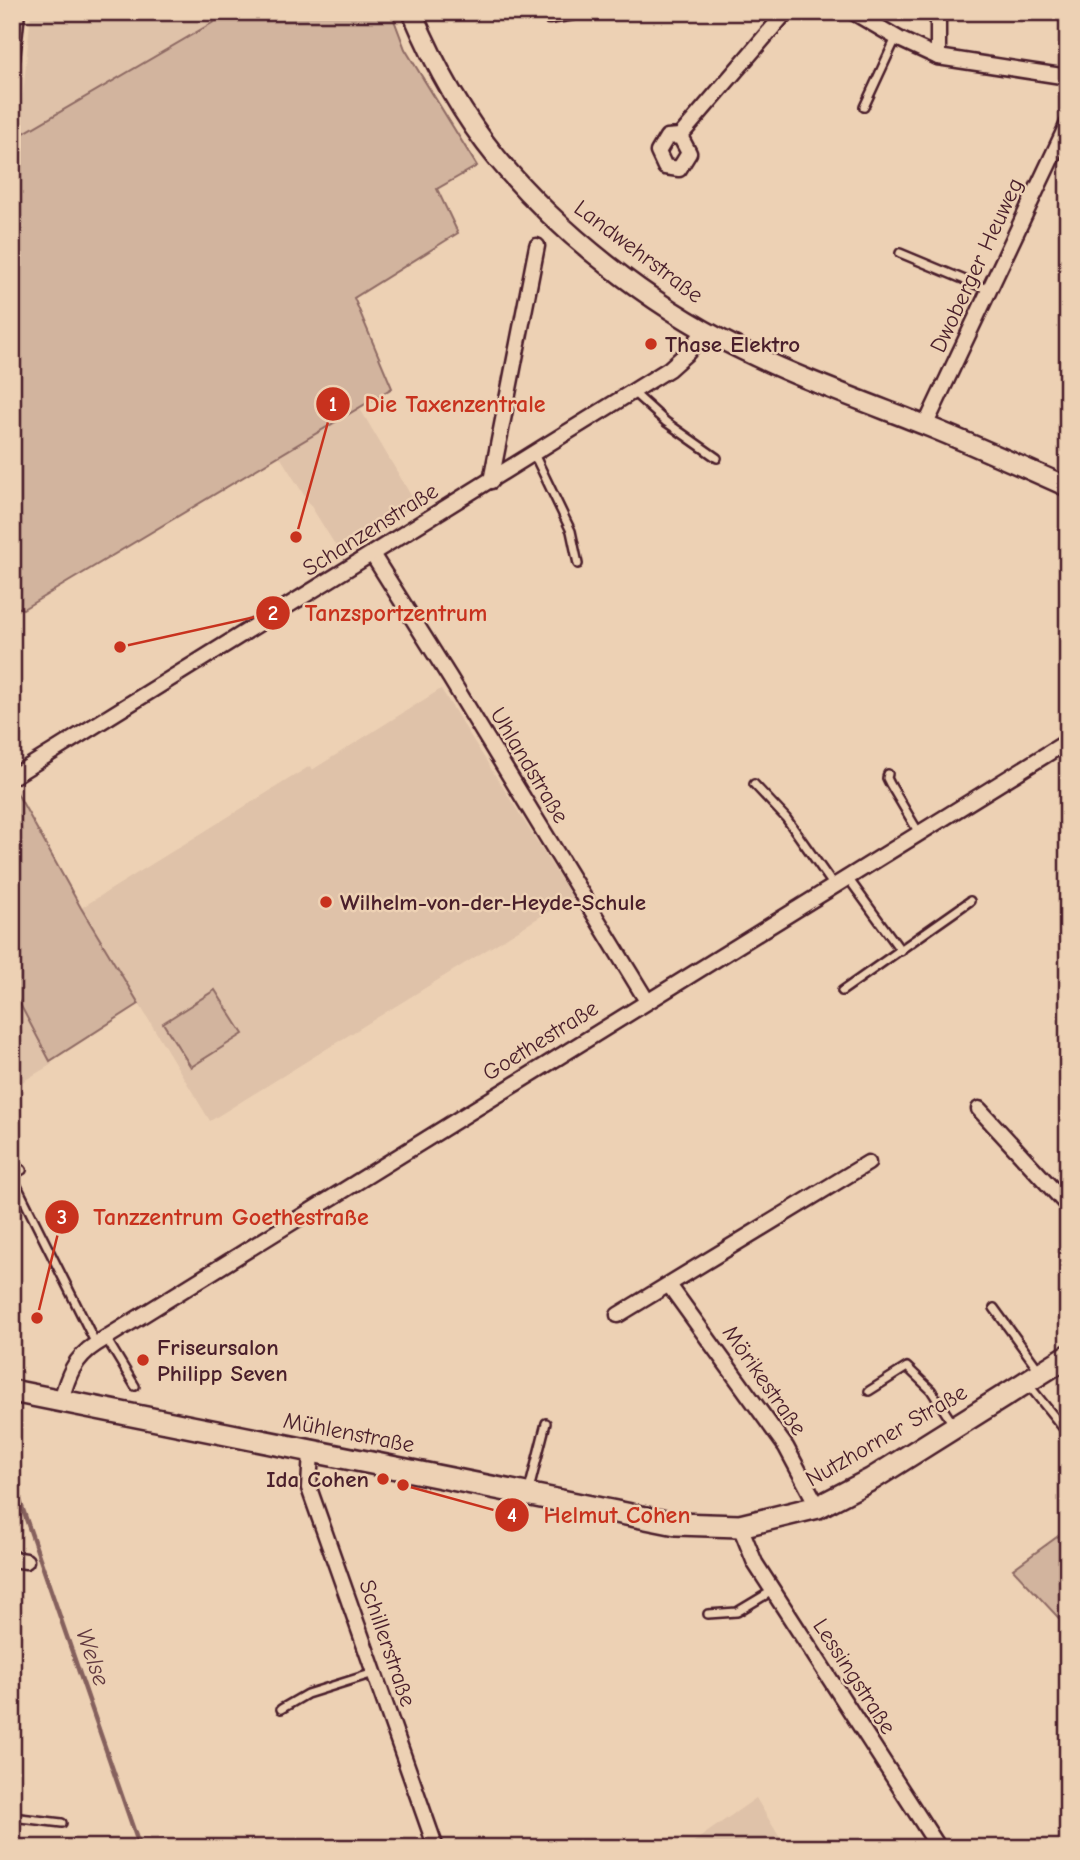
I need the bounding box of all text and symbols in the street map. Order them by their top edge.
street label: Dwoberger Heuweg [924,174,1029,357]
street label: Landwehrstraße [569,194,709,309]
place label: Thase Elektro [665,331,800,358]
marker: Thase Elektro [643,336,659,352]
callout: Die Taxenzentrale [315,381,560,426]
text: Die Taxenzentrale [364,390,546,418]
text: 1 [329,392,337,416]
street label: Schanzenstraße [297,477,443,582]
callout: Tanzsportzentrum [255,590,501,635]
text: Tanzsportzentrum [305,599,487,627]
text: 2 [268,601,278,625]
street label: Uhlandstraße [484,702,575,828]
place label: Wilhelm-von-der-Heyde-Schule [340,889,646,916]
marker: Wilhelm-von-der-Heyde-Schule [318,894,334,910]
street label: Goethestraße [478,994,603,1087]
callout: Tanzzentrum Goethestraße [44,1195,383,1240]
text: Tanzzentrum Goethestraße [93,1203,369,1231]
text: 3 [57,1205,67,1229]
street label: Mörikestraße [717,1320,812,1441]
place label: Friseursalon Philipp Seven [157,1334,288,1387]
marker: Friseursalon Philipp Seven [135,1352,151,1368]
street label: Nutzhorner Straße [801,1378,972,1493]
street label: Mühlenstraße [281,1407,417,1458]
place label: Ida Cohen [266,1466,369,1493]
marker: Ida Cohen [375,1471,391,1487]
callout: Helmut Cohen [495,1492,705,1537]
text: Helmut Cohen [544,1501,690,1529]
text: 4 [507,1503,517,1527]
street label: Schillerstraße [353,1576,422,1710]
street label: Lessingstraße [807,1613,902,1739]
water label: Welse [70,1624,116,1690]

